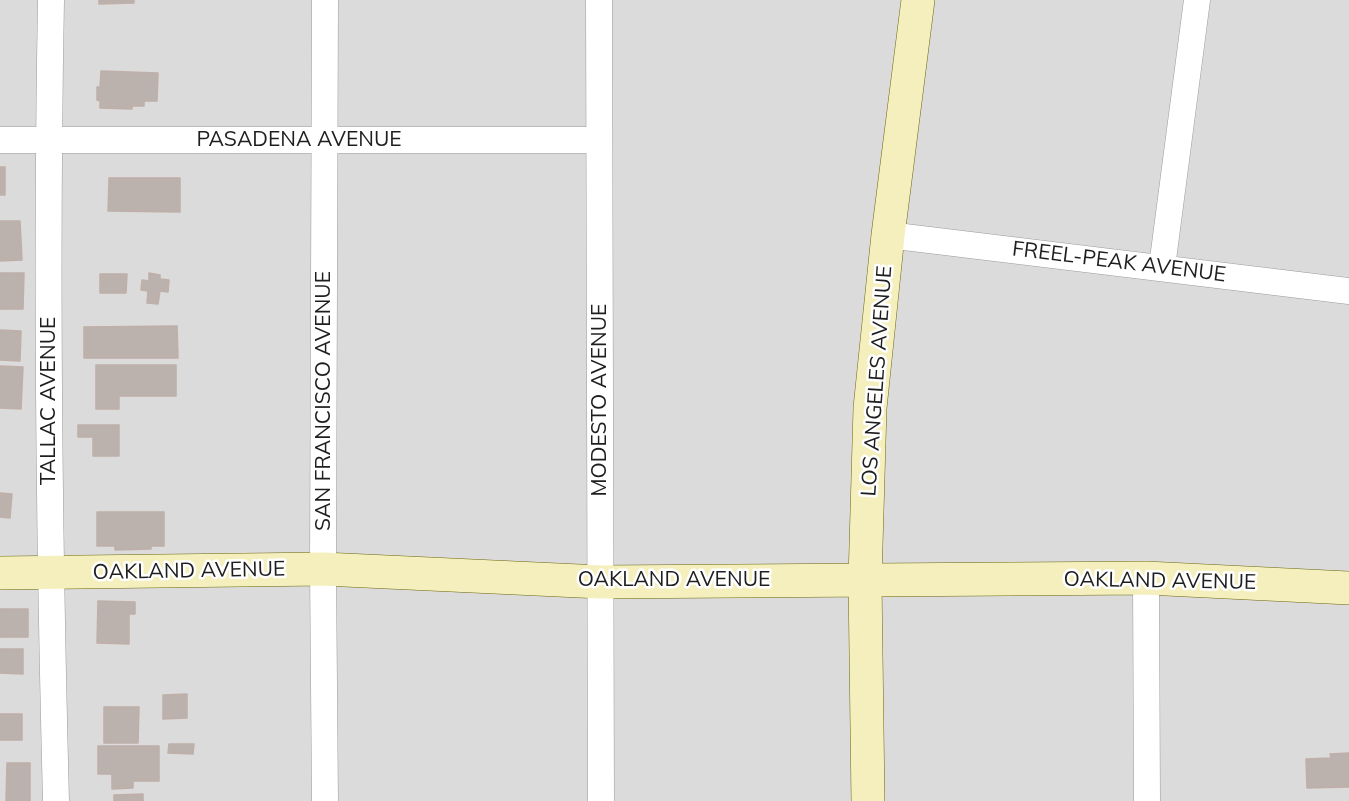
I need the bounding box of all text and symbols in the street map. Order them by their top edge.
street label: PASADENA AVENUE [196,127,402,153]
street label: FREEL-PEAK AVENUE [1011,236,1227,288]
street label: LOS ANGELES AVENUE [856,265,898,497]
street label: SAN FRANCISCO AVENUE [311,271,337,531]
street label: MODESTO AVENUE [587,304,613,496]
street label: TALLAC AVENUE [36,317,62,485]
street label: OAKLAND AVENUE [92,557,286,585]
street label: OAKLAND AVENUE [578,567,770,593]
street label: OAKLAND AVENUE [1063,567,1257,595]

